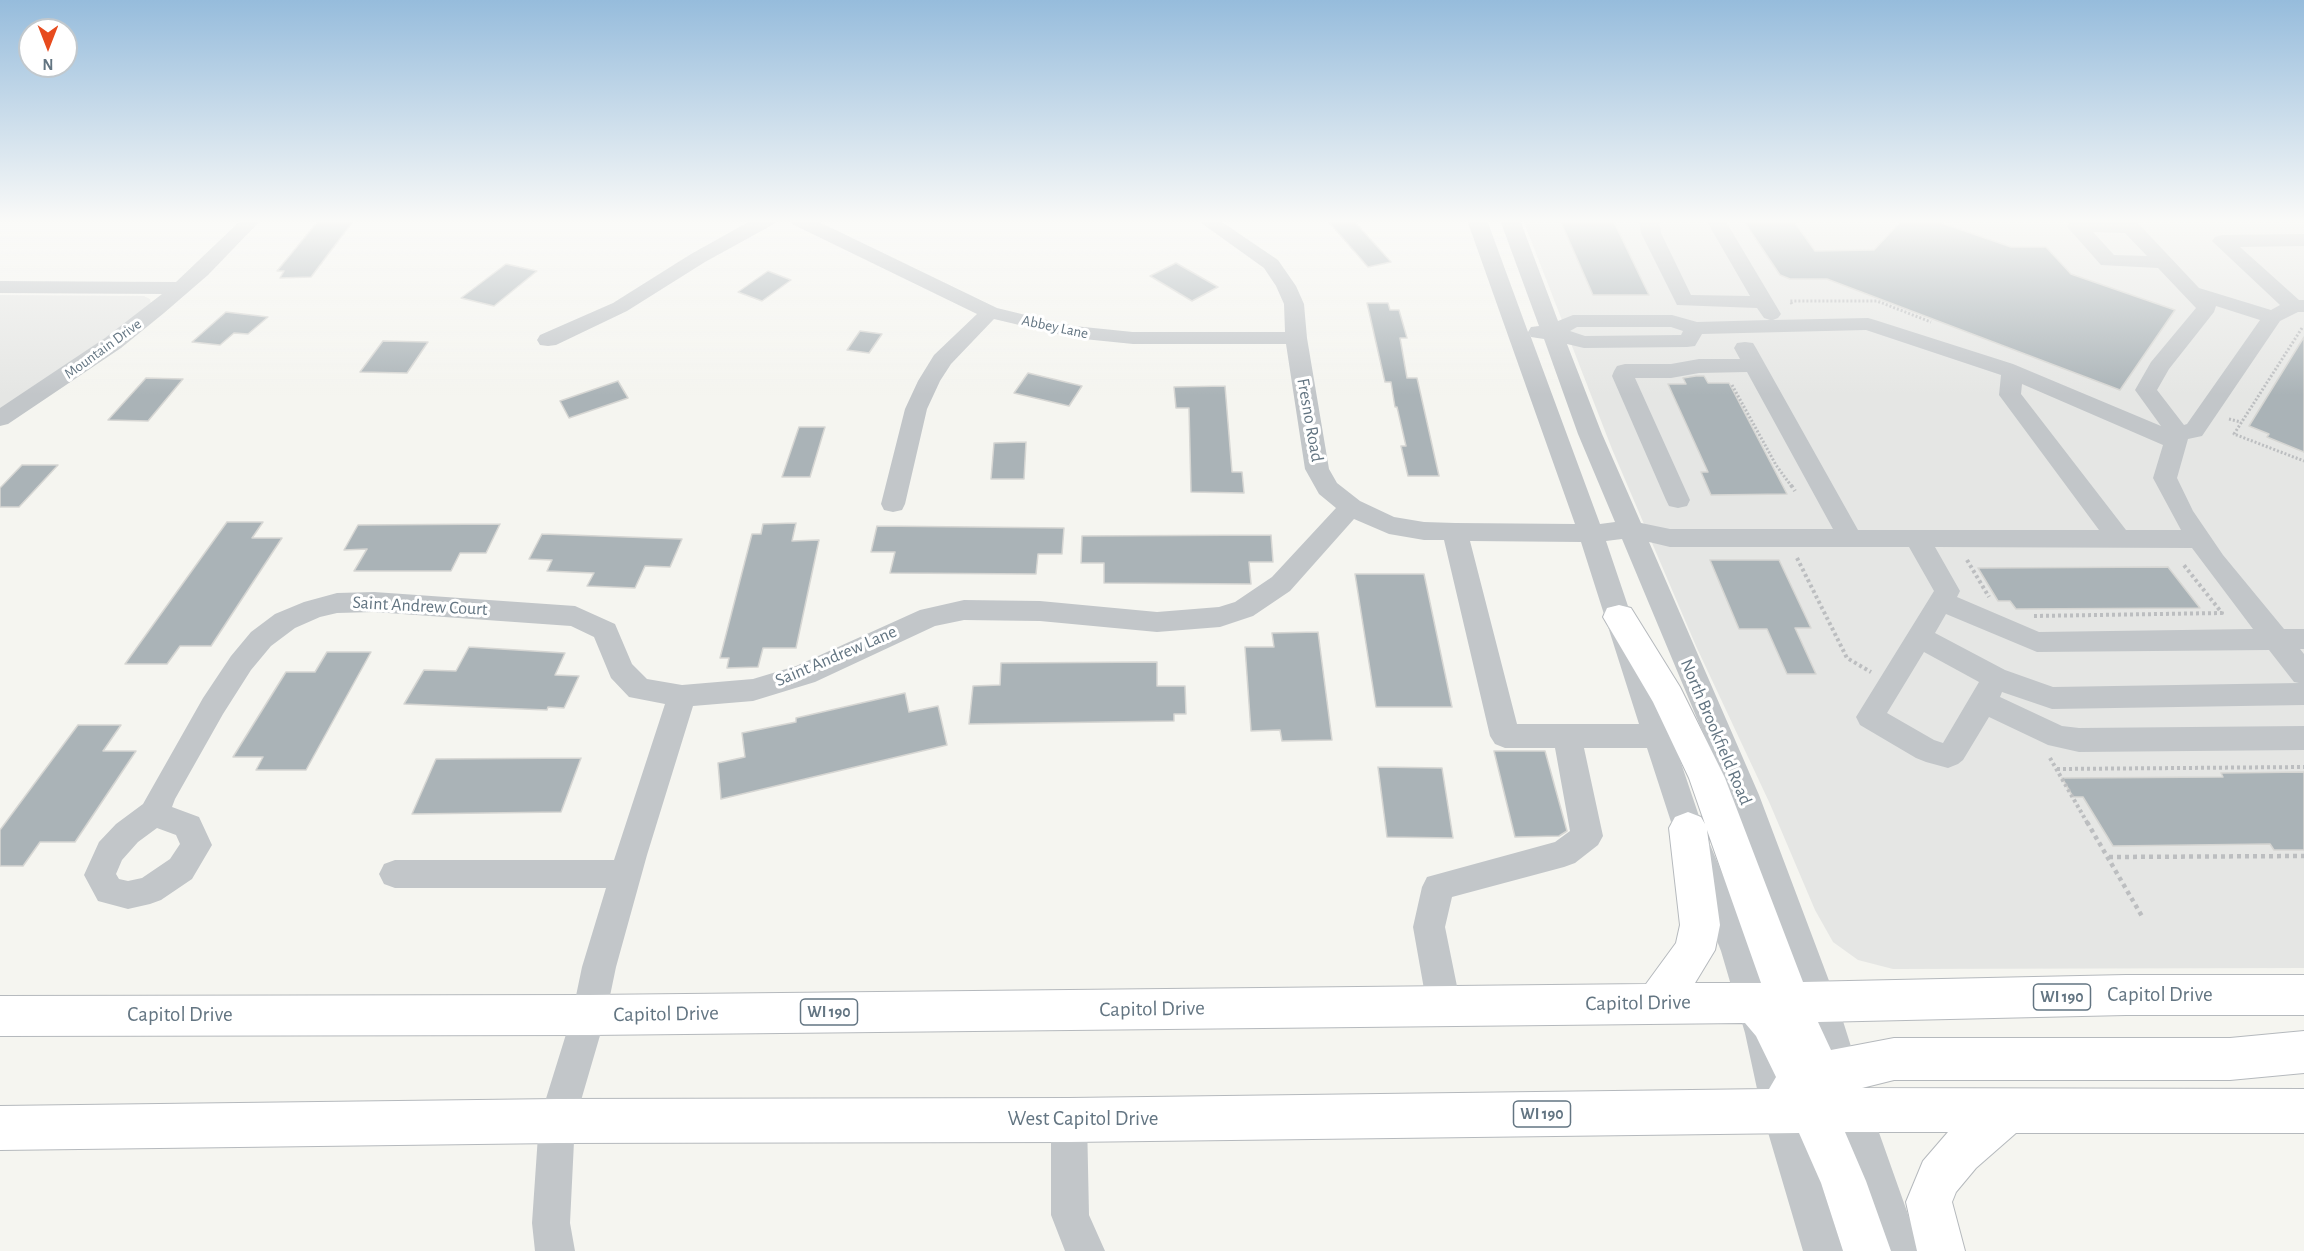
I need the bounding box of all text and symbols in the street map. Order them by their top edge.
north arrow [18,18,78,78]
text: N [42,56,54,72]
street label: Abbey Lane [1020,311,1090,343]
street label: Mountain Drive [61,315,145,383]
street label: Fresno Road [1292,376,1328,464]
street label: Saint Andrew Court [352,592,488,620]
street label: Saint Andrew Lane [772,621,900,691]
street label: North Brookfield Road [1675,656,1757,808]
street label: Capitol Drive [2107,982,2213,1008]
road number: WI 190 [2034,984,2090,1010]
street label: Capitol Drive [1585,989,1691,1017]
street label: Capitol Drive [1099,995,1205,1023]
road number: WI 190 [800,999,858,1025]
street label: Capitol Drive [613,1000,719,1028]
street label: Capitol Drive [127,1002,233,1028]
road number: WI 190 [1514,1101,1570,1127]
street label: West Capitol Drive [1008,1106,1158,1132]

